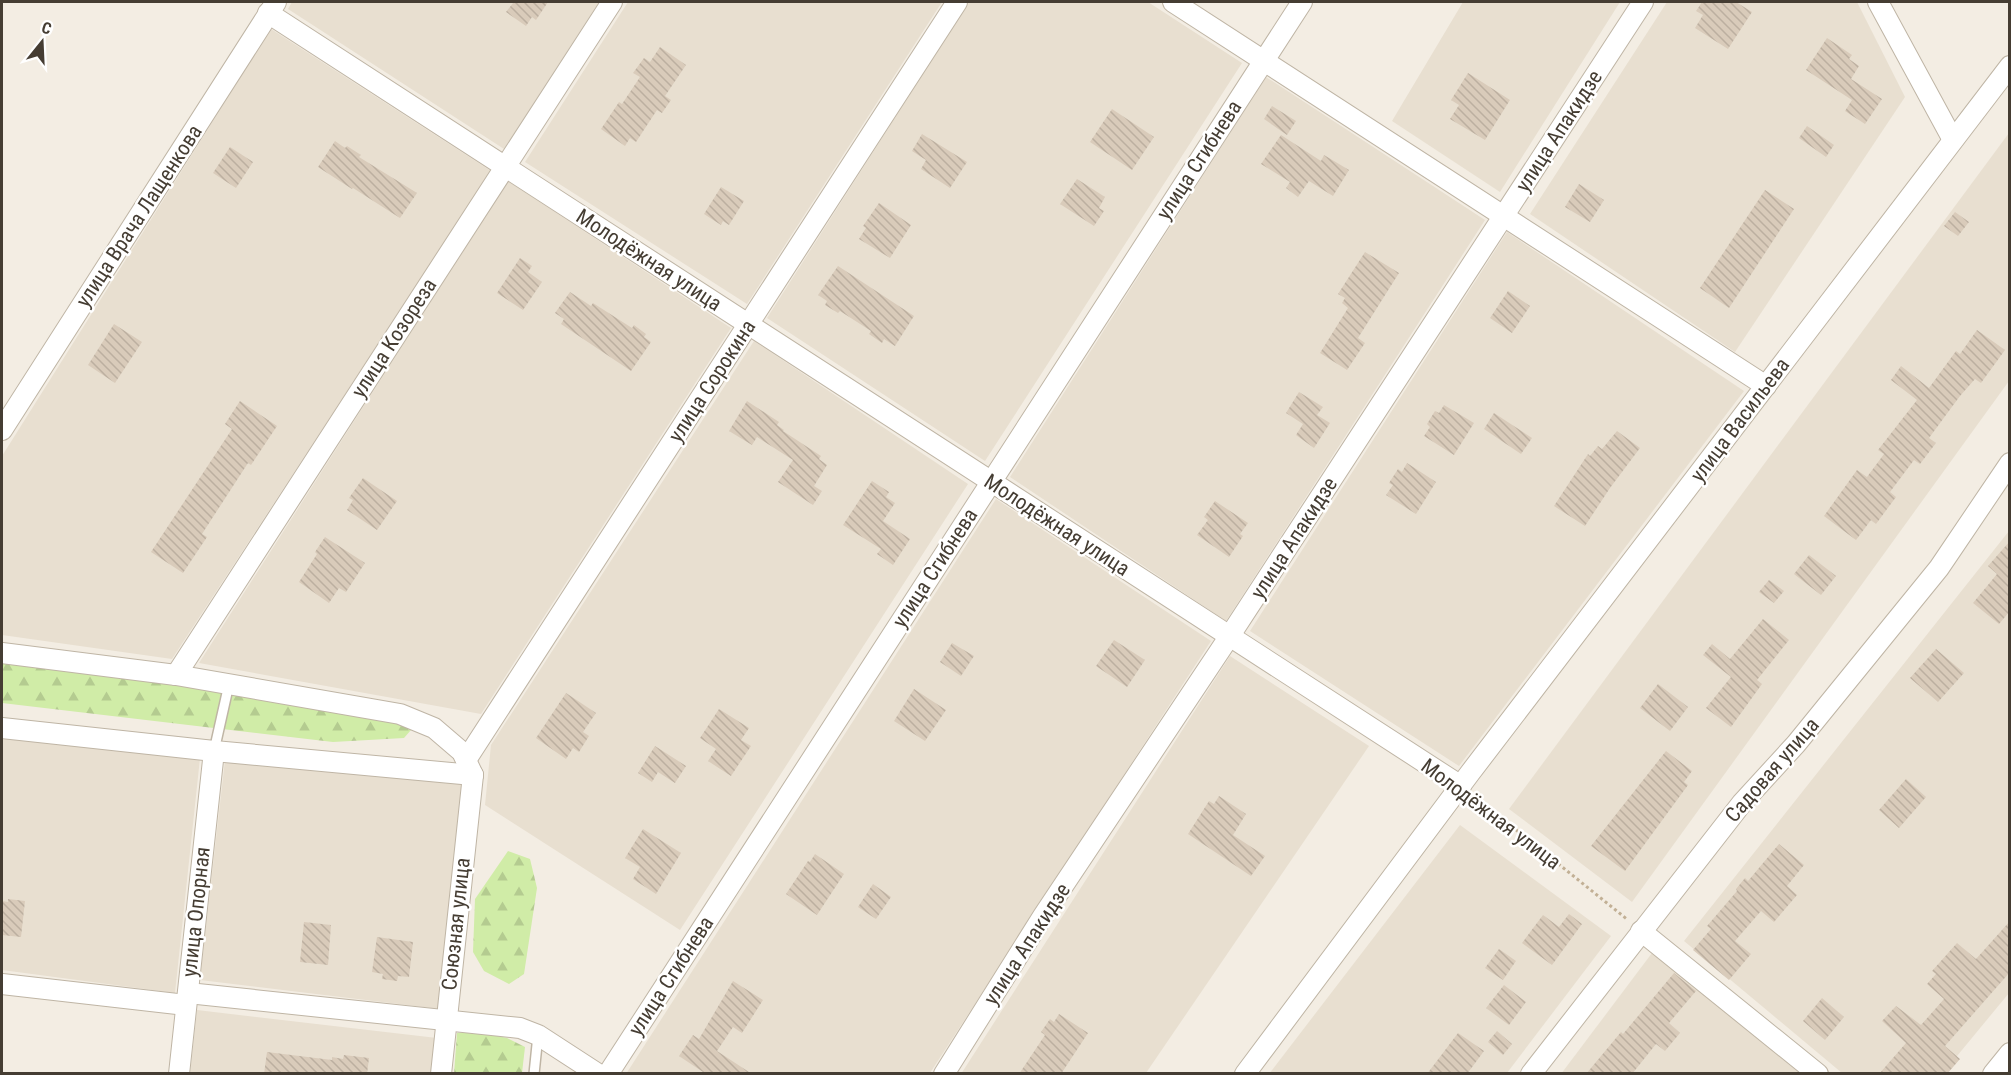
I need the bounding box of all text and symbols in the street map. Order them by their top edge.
north arrow [12,12,72,72]
text: С [39,18,54,39]
street label: улица Апакидзе [1511,66,1607,196]
street label: улица Сгибнева [1152,96,1246,224]
street label: улица Врача Лащенкова [71,120,207,312]
street label: Молодёжная улица [572,204,726,316]
street label: улица Козореза [347,274,441,402]
street label: улица Сорокина [664,316,760,446]
street label: улица Васильева [1686,353,1794,487]
street label: Молодёжная улица [980,469,1134,581]
street label: улица Апакидзе [1246,473,1342,603]
street label: улица Сгибнева [888,504,982,632]
street label: Садовая улица [1720,713,1824,827]
street label: Молодёжная улица [1417,754,1565,874]
street label: улица Опорная [177,846,215,978]
street label: Союзная улица [437,857,475,991]
street label: улица Апакидзе [979,879,1075,1009]
street label: улица Сгибнева [624,912,718,1040]

